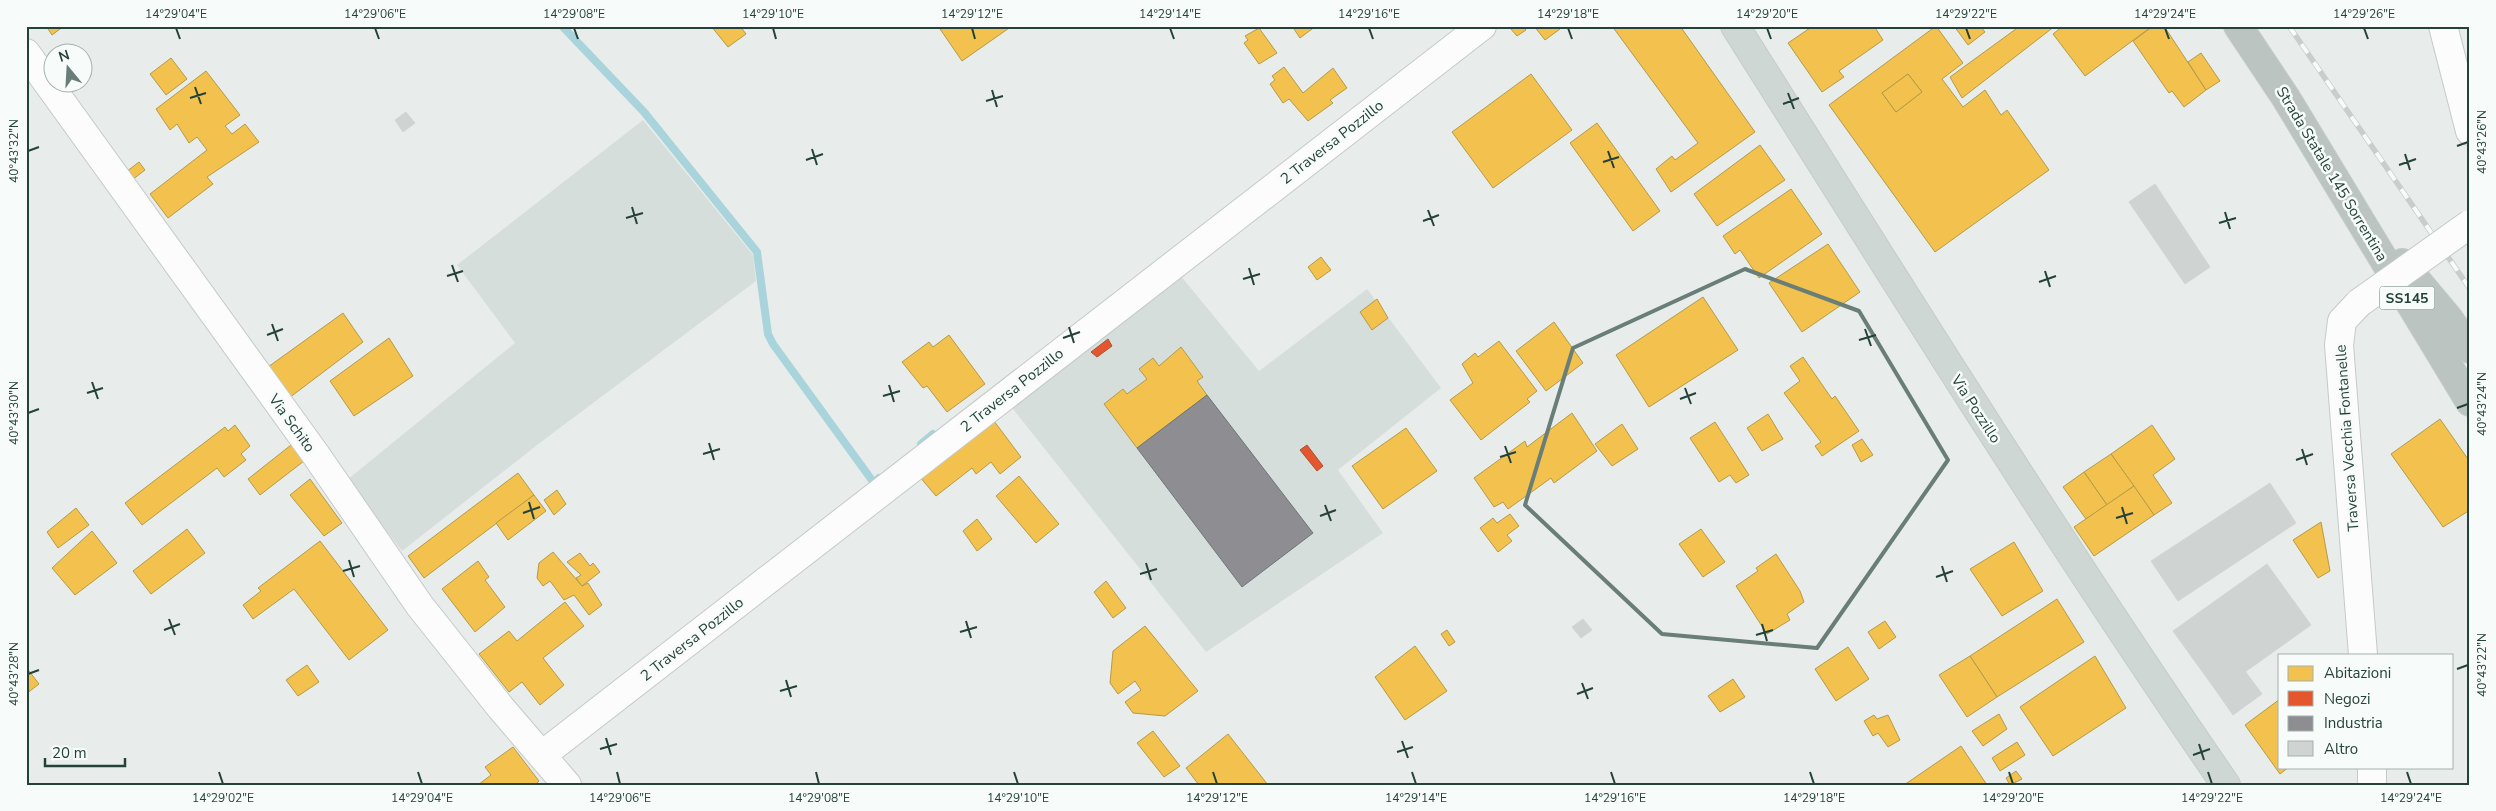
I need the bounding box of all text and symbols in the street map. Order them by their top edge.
text: 14°29'04"E [145,6,207,22]
text: 14°29'06"E [344,6,406,22]
text: 14°29'08"E [543,6,605,22]
text: 14°29'10"E [742,6,804,22]
text: 14°29'12"E [941,6,1003,22]
text: 14°29'14"E [1139,6,1201,22]
text: 14°29'16"E [1338,6,1400,22]
text: 14°29'18"E [1537,6,1599,22]
text: 14°29'20"E [1736,6,1798,22]
text: 14°29'22"E [1935,6,1997,22]
text: 14°29'24"E [2134,6,2196,22]
text: 14°29'26"E [2333,6,2395,22]
north arrow [42,42,92,92]
text: N [56,45,72,67]
street label: Strada Statale 145 Sorrentina [2272,83,2392,265]
street label: 2 Traversa Pozzillo [1276,95,1388,189]
text: 40°43'26"N [2474,110,2490,174]
text: 40°43'32"N [6,119,22,183]
road number: SS145 [2380,286,2434,310]
street label: 2 Traversa Pozzillo [956,343,1068,437]
street label: Traversa Vecchia Fontanelle [2330,344,2364,532]
street label: Via Pozzillo [1946,370,2006,447]
text: 40°43'24"N [2474,372,2490,436]
text: 40°43'30"N [6,381,22,445]
street label: Via Schito [264,389,320,456]
street label: 2 Traversa Pozzillo [636,592,748,686]
text: 40°43'22"N [2474,633,2490,697]
text: 40°43'28"N [6,642,22,706]
legend [2278,654,2454,768]
text: Abitazioni [2324,663,2391,683]
text: Negozi [2324,689,2371,709]
text: Industria [2324,713,2383,733]
scale bar [45,736,125,768]
text: Altro [2324,739,2358,759]
text: 20 m [52,743,87,763]
text: 14°29'02"E [192,790,254,806]
text: 14°29'04"E [391,790,453,806]
text: 14°29'06"E [589,790,651,806]
text: 14°29'08"E [788,790,850,806]
text: 14°29'10"E [987,790,1049,806]
text: 14°29'12"E [1186,790,1248,806]
text: 14°29'14"E [1385,790,1447,806]
text: 14°29'16"E [1584,790,1646,806]
text: 14°29'18"E [1783,790,1845,806]
text: 14°29'20"E [1982,790,2044,806]
text: 14°29'22"E [2181,790,2243,806]
text: 14°29'24"E [2380,790,2442,806]

